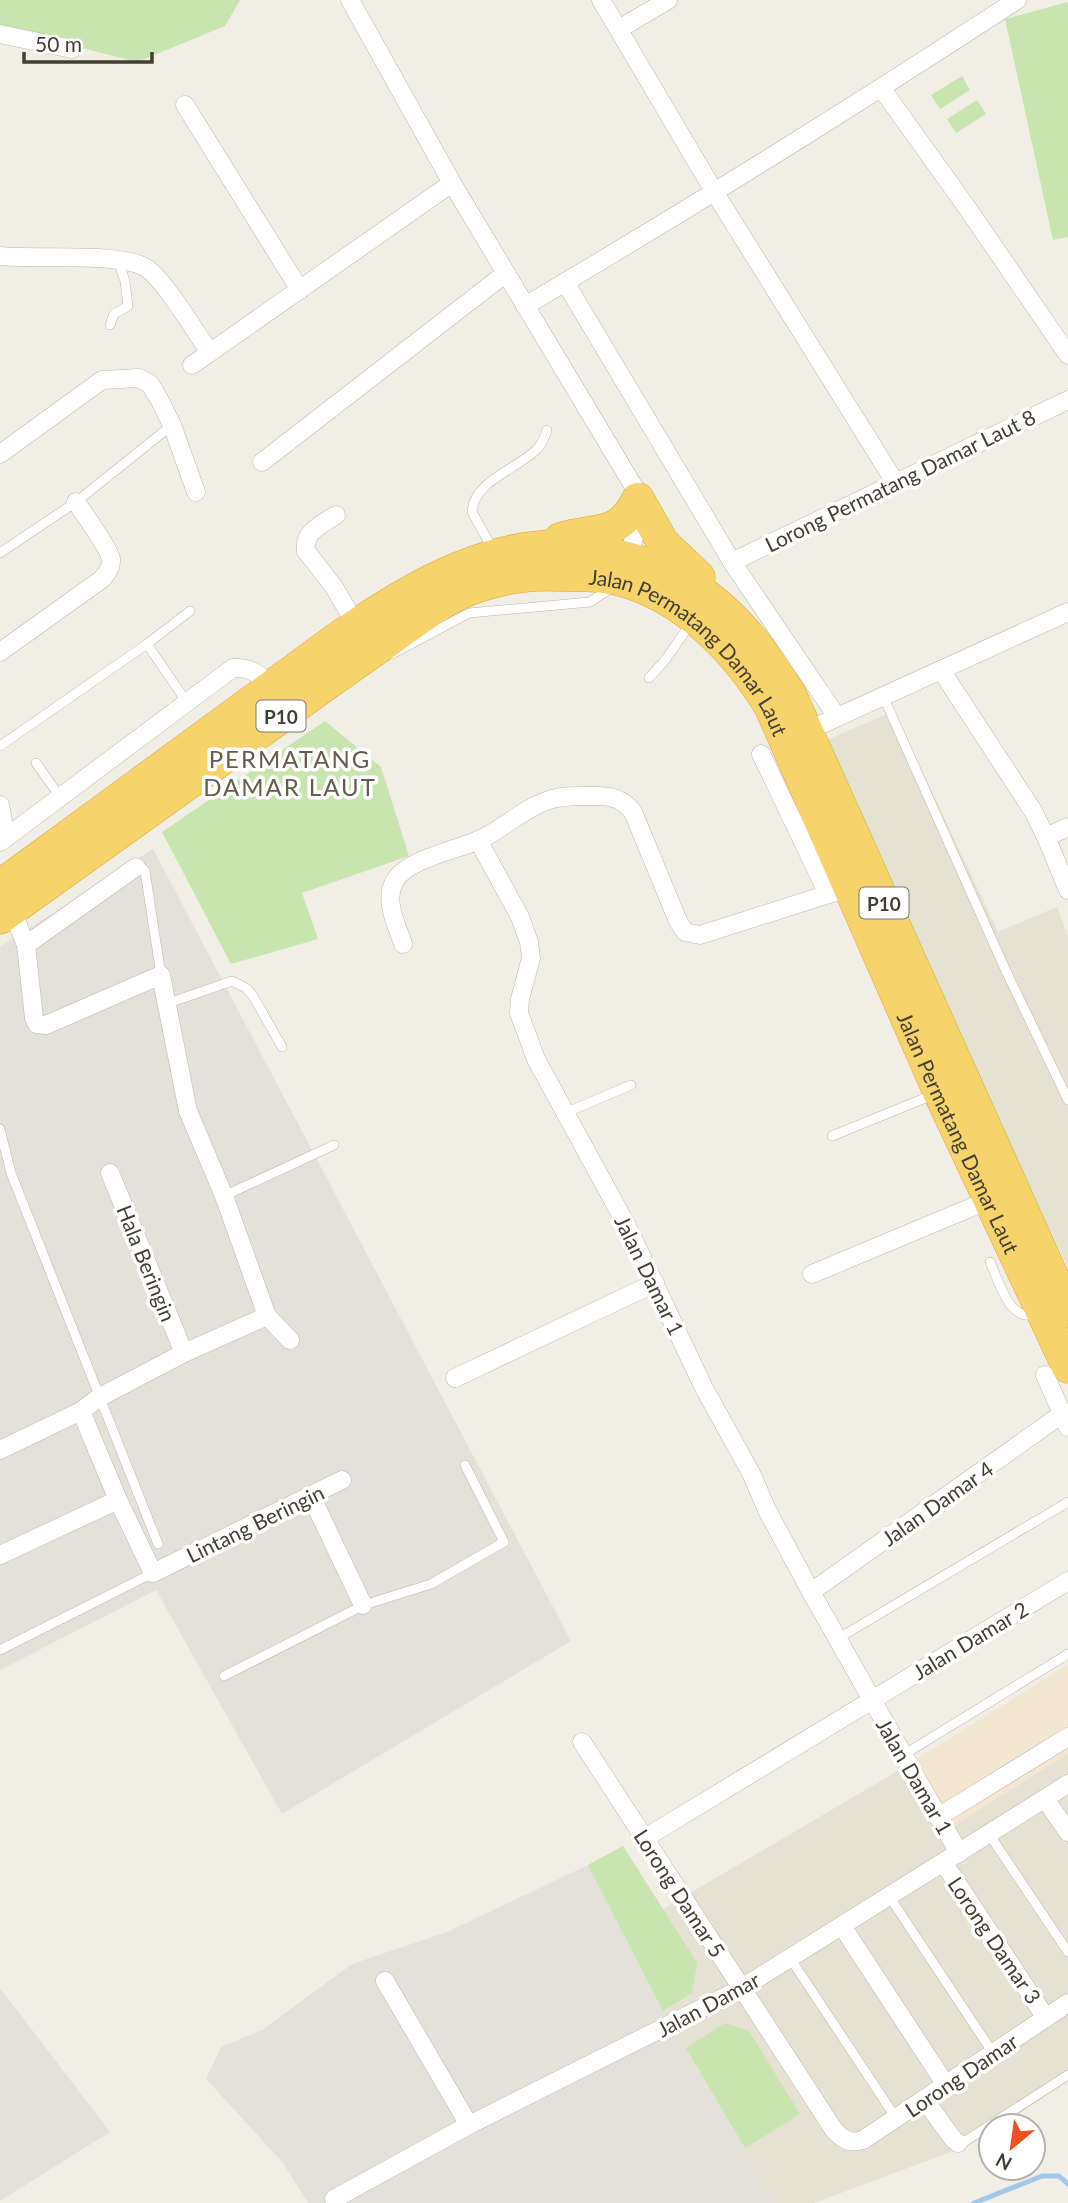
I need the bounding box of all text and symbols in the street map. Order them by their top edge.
scale bar [24,21,152,65]
text: 50 m [35,31,82,56]
street label: Lorong Permatang Damar Laut 8 [761,403,1039,557]
street label: Jalan Permatang Damar Laut [588,563,794,740]
road number: P10 [256,701,306,732]
district label: PERMATANG DAMAR LAUT [203,744,377,801]
road number: P10 [860,888,908,918]
street label: Jalan Permatang Damar Laut [893,1008,1025,1257]
street label: Hala Beringin [112,1201,182,1325]
street label: Jalan Damar 1 [610,1211,690,1339]
street label: Jalan Damar 4 [877,1455,997,1551]
street label: Lintang Beringin [182,1479,328,1567]
street label: Jalan Damar 2 [908,1596,1032,1684]
street label: Jalan Damar 1 [872,1713,958,1839]
street label: Lorong Damar 5 [629,1824,731,1962]
street label: Lorong Damar 3 [943,1872,1047,2008]
street label: Jalan Damar [652,1966,764,2042]
street label: Lorong Damar [900,2028,1022,2122]
north arrow [977,2112,1047,2182]
text: N [992,2149,1015,2176]

